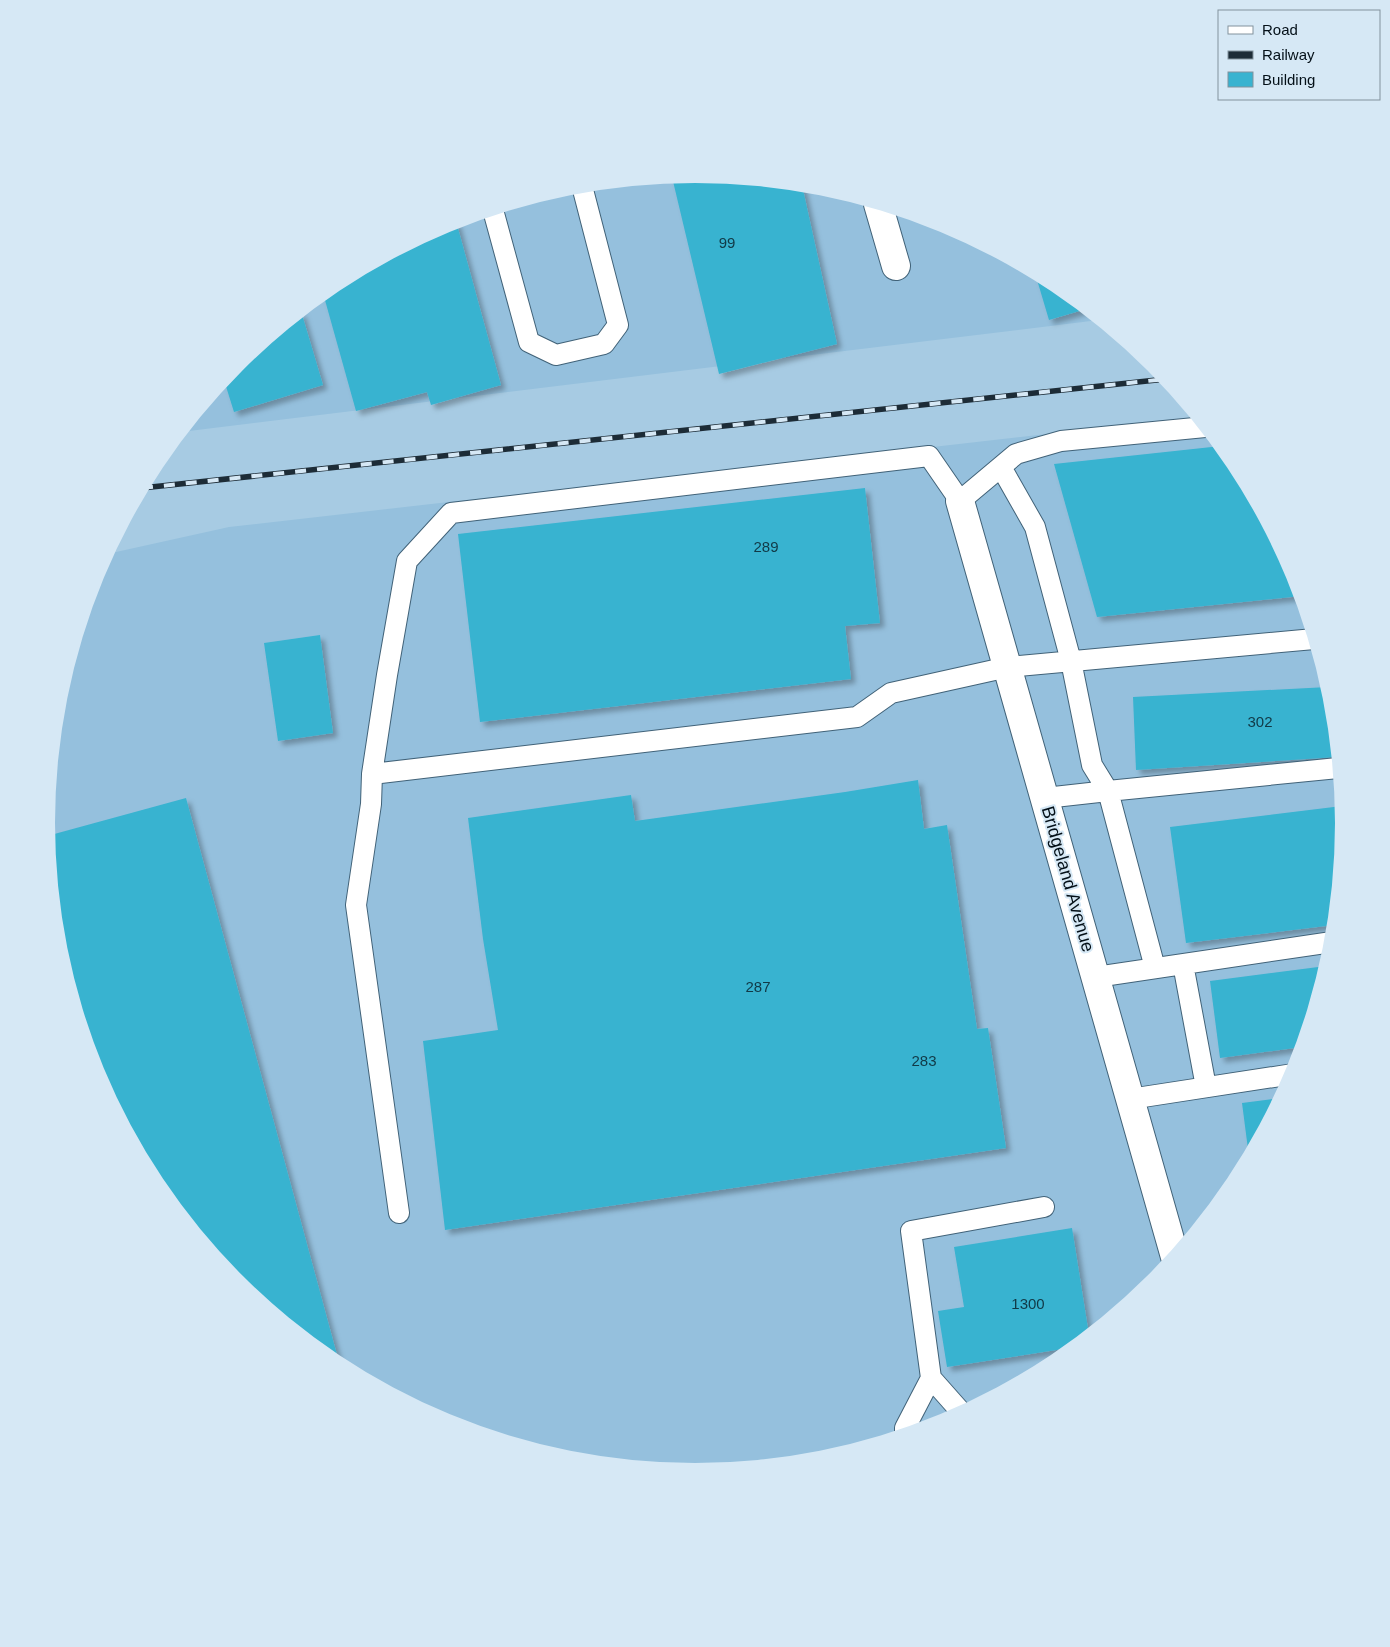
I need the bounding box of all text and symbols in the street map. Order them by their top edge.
legend [1218,10,1380,100]
text: Road [1262,21,1298,38]
text: Railway [1262,46,1315,63]
text: Building [1262,71,1315,88]
house number: 99 [719,234,735,251]
house number: 289 [753,538,779,555]
house number: 302 [1247,713,1273,730]
street label: Bridgeland Avenue [1038,804,1098,954]
house number: 287 [745,978,771,995]
house number: 283 [911,1052,937,1069]
house number: 1300 [1011,1295,1045,1312]

